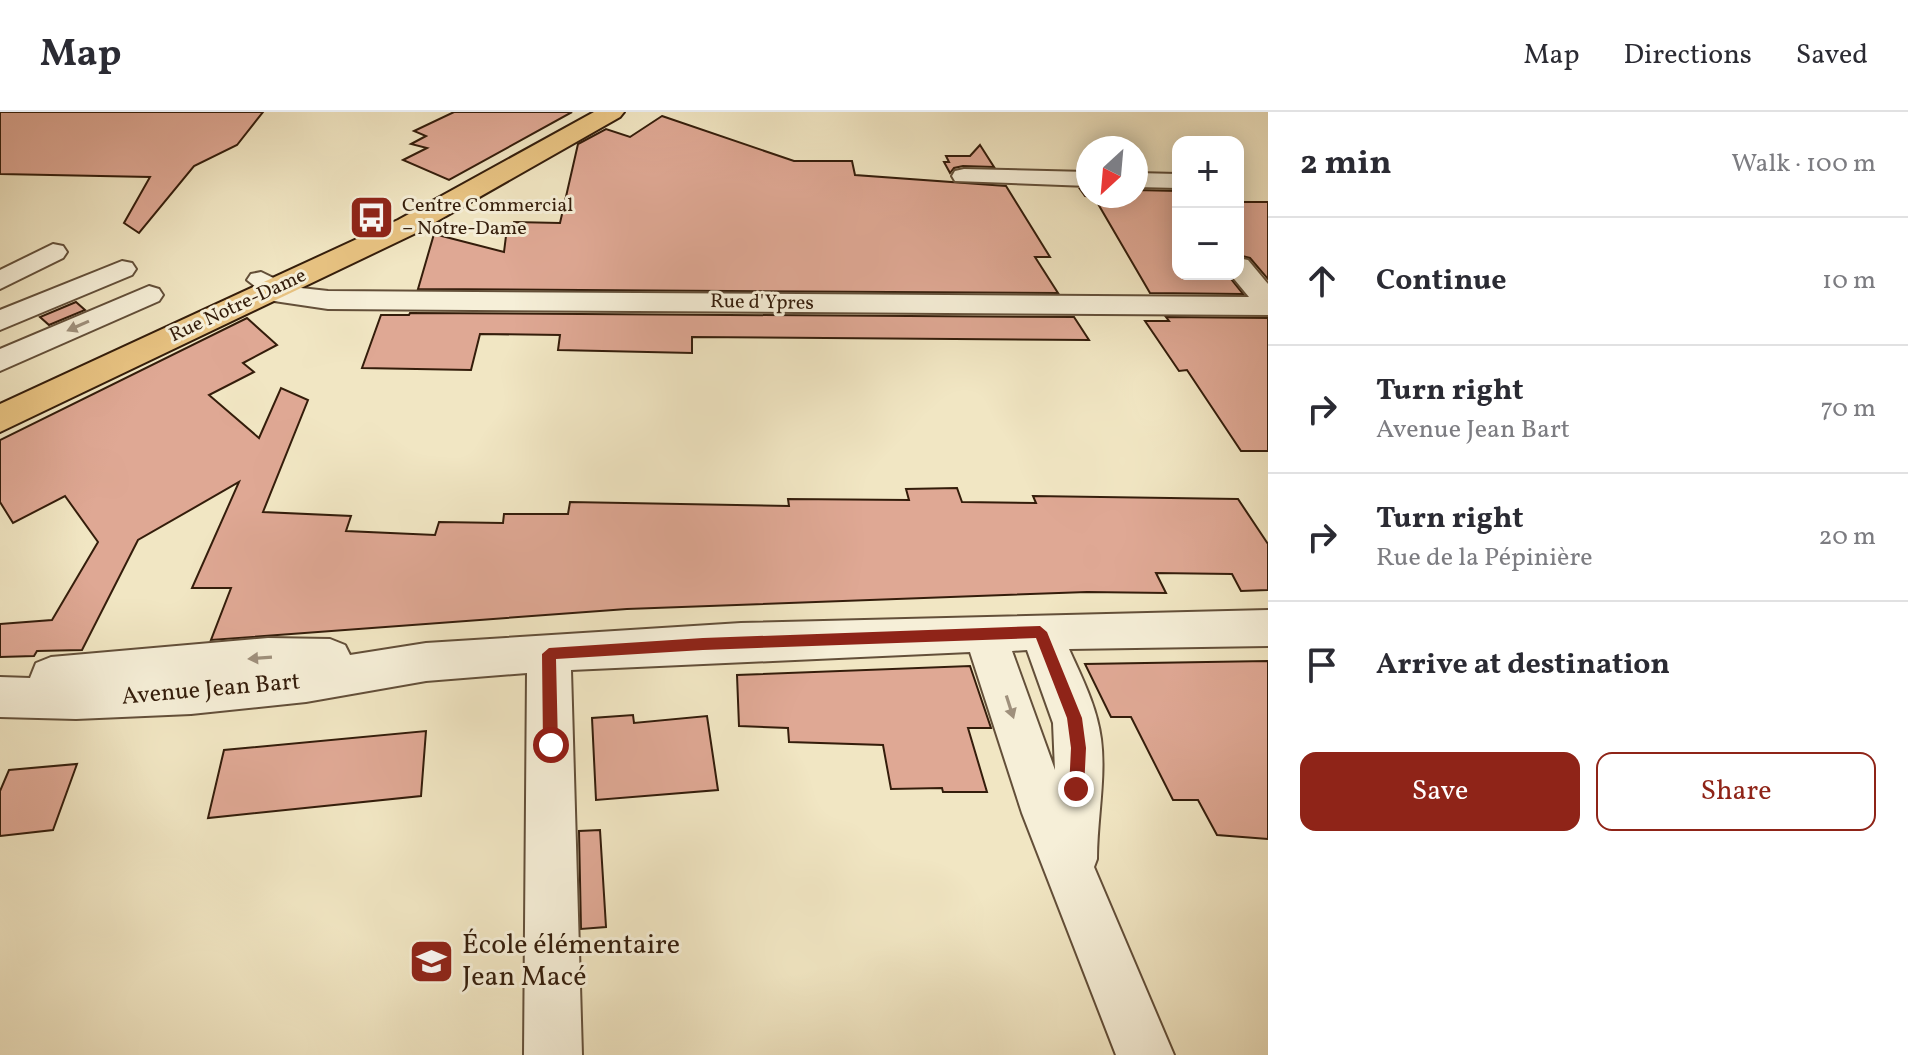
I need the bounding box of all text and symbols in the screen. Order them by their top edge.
text: Map [40,29,121,82]
text: Map [1524,36,1580,75]
text: Directions [1624,36,1752,75]
text: Saved [1796,36,1868,75]
north arrow [1076,136,1148,208]
map controls [1172,136,1244,280]
button: + [1172,136,1244,208]
text: 2 min [1300,141,1392,188]
text: Walk · 100 m [1731,146,1876,182]
place label: Centre Commercial – Notre-Dame [402,192,573,243]
bus stop icon: Centre Commercial – Notre-Dame [347,193,395,241]
button: − [1172,208,1244,280]
icon: ahead [1300,259,1344,303]
text: Continue [1376,260,1507,302]
street label: Rue Notre-Dame [165,262,311,350]
text: 10 m [1822,263,1876,299]
street label: Rue d'Ypres [710,288,814,318]
one-way arrow [66,319,90,333]
text: Turn right [1376,370,1524,412]
icon: right [1300,387,1344,431]
text: 70 m [1821,391,1876,427]
text: Avenue Jean Bart [1376,412,1570,448]
text: Turn right [1376,498,1524,540]
icon: right [1300,515,1344,559]
text: 20 m [1818,519,1876,555]
text: Rue de la Pépinière [1376,540,1593,576]
icon: arrive [1300,643,1344,687]
text: Arrive at destination [1376,644,1670,686]
one-way arrow [247,652,272,665]
street label: Avenue Jean Bart [120,665,302,715]
one-way arrow [1004,695,1017,719]
route start [533,727,569,763]
button: Save [1300,752,1580,831]
button: Share [1596,752,1876,831]
route end [1058,771,1094,807]
place label: École élémentaire Jean Macé [462,926,680,997]
school or university icon: École élémentaire Jean Macé [407,937,455,985]

